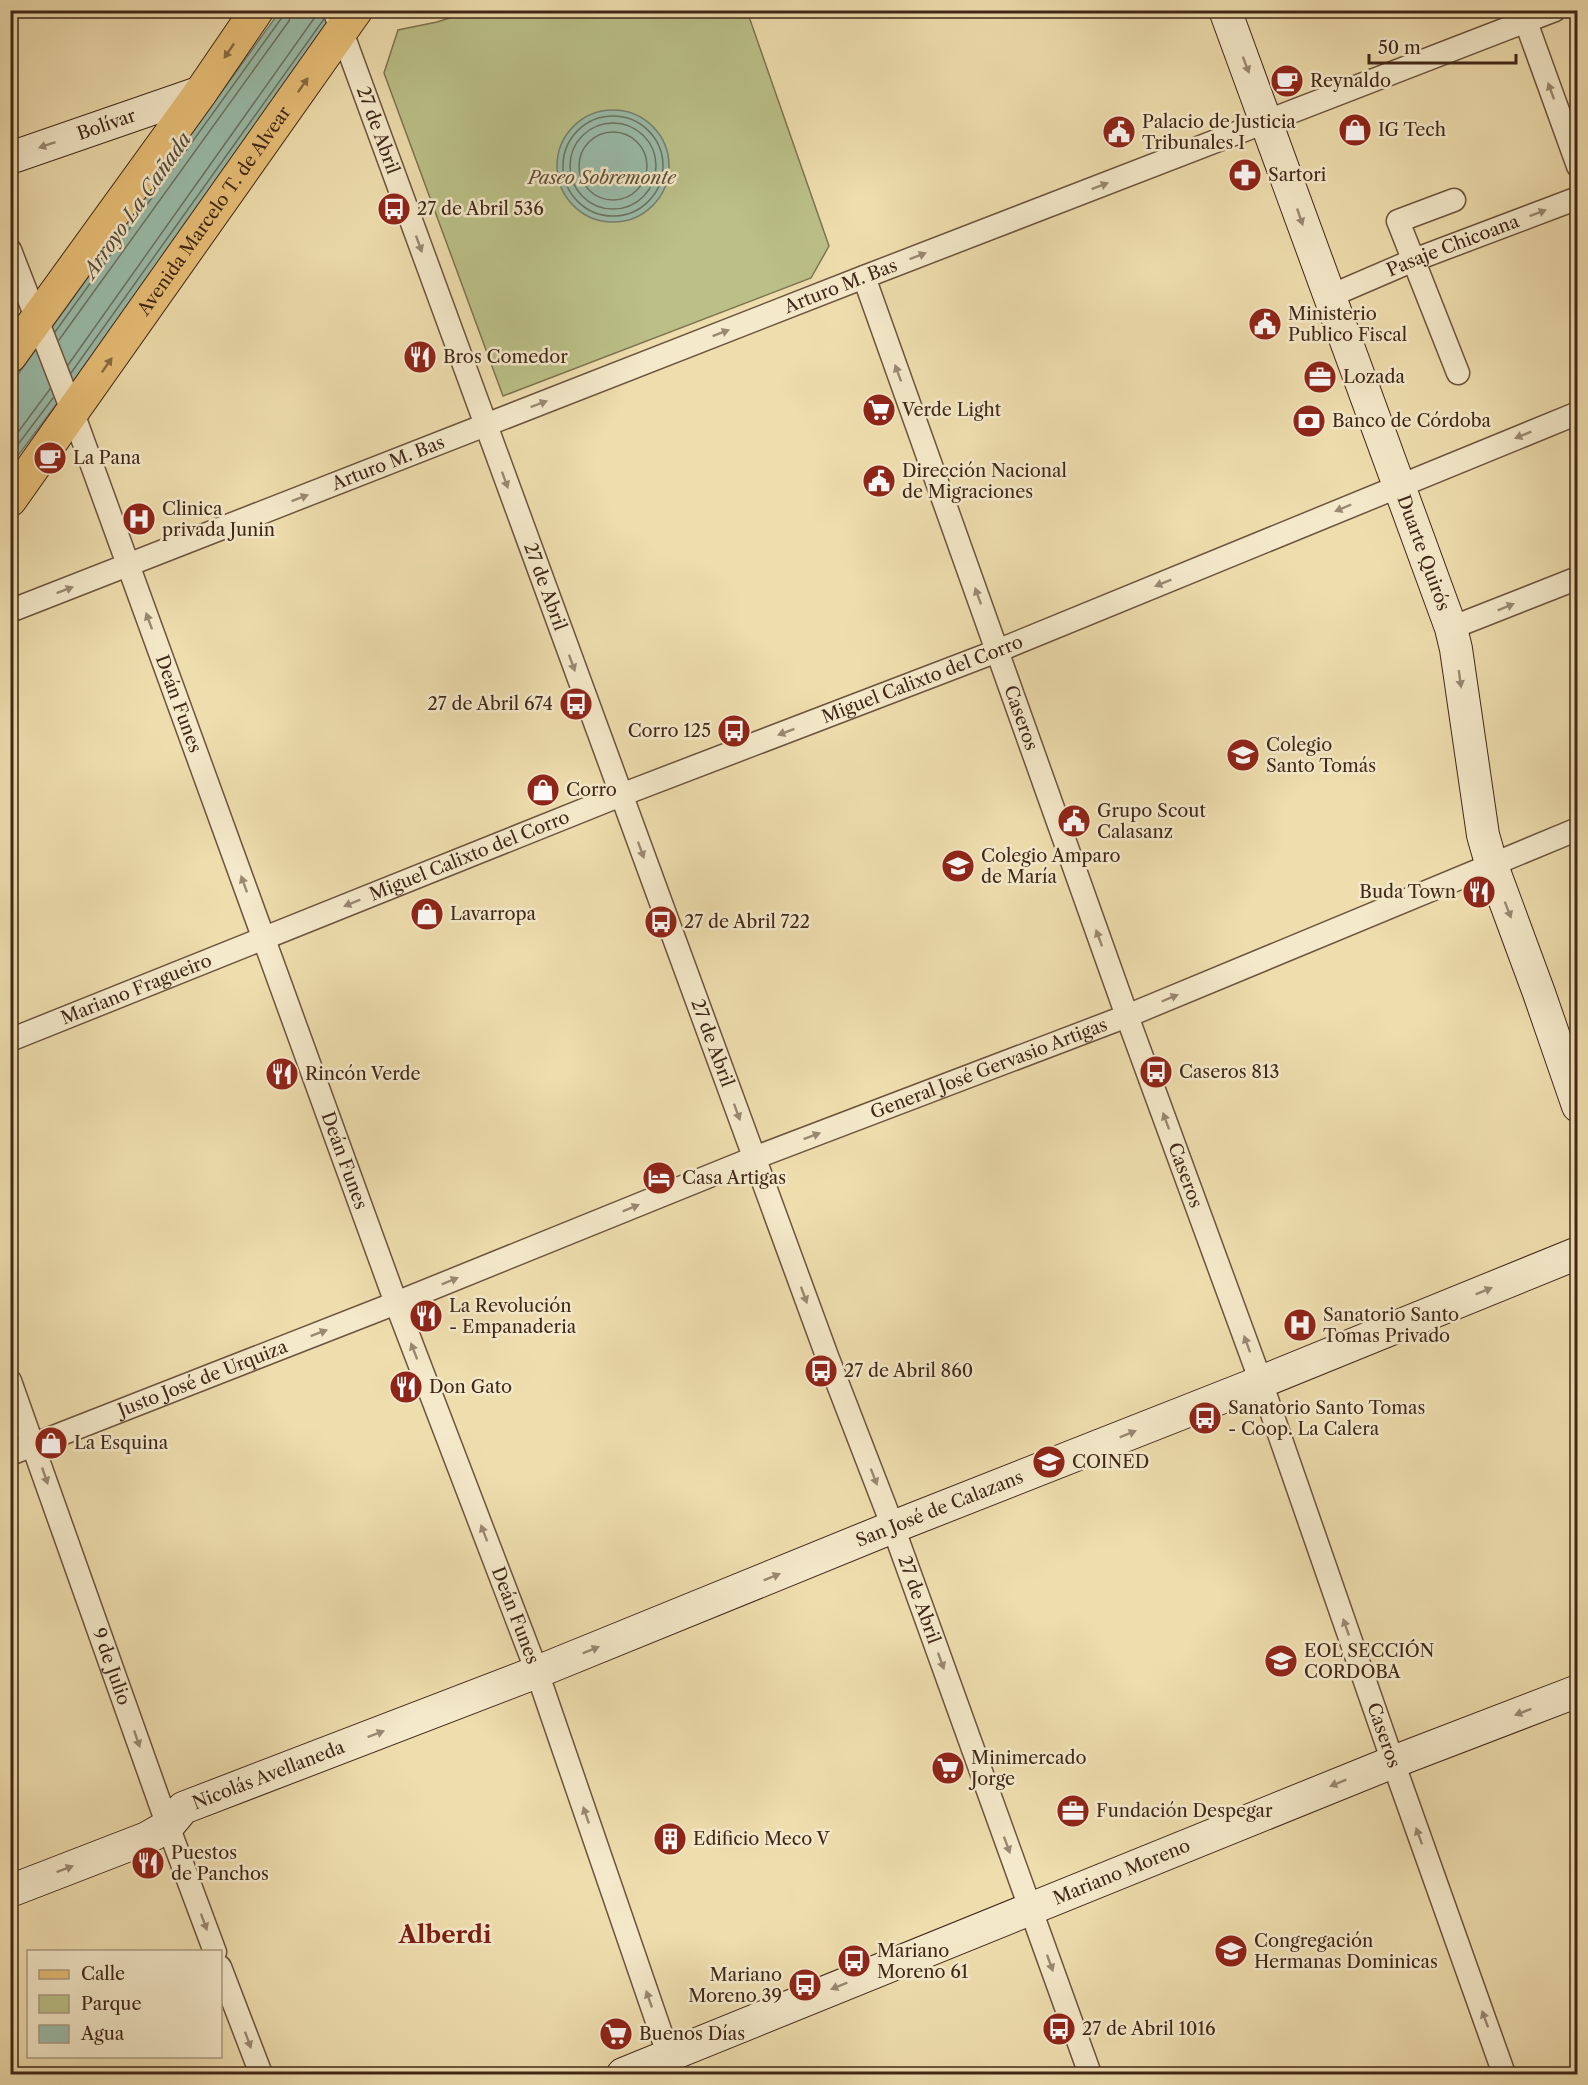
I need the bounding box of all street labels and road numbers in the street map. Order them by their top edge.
street label: 27 de Abril [352,83,404,177]
street label: Avenida Marcelo T. de Alvear [132,102,296,320]
street label: Bolívar [74,104,139,145]
street label: Pasaje Chicoana [1383,210,1523,281]
street label: Arturo M. Bas [780,254,900,318]
street label: Arturo M. Bas [328,431,448,495]
street label: Duarte Quirós [1392,492,1455,614]
street label: 27 de Abril [519,540,571,633]
street label: Miguel Calixto del Corro [819,631,1026,728]
street label: Deán Funes [151,652,206,756]
street label: Caseros [999,682,1043,753]
street label: Miguel Calixto del Corro [366,806,573,906]
street label: Mariano Fragueiro [58,949,215,1029]
street label: 27 de Abril [686,996,738,1090]
street label: General José Gervasio Artigas [867,1013,1110,1124]
street label: Deán Funes [317,1109,372,1212]
street label: Caseros [1163,1140,1207,1211]
street label: Justo José de Urquiza [112,1335,291,1423]
street label: San José de Calazans [852,1466,1026,1552]
street label: 27 de Abril [893,1553,945,1647]
street label: Deán Funes [487,1564,544,1667]
street label: 9 de Julio [88,1625,135,1708]
street label: Caseros [1362,1700,1405,1771]
street label: Nicolás Avellaneda [189,1736,348,1814]
street label: Mariano Moreno [1050,1834,1193,1910]

